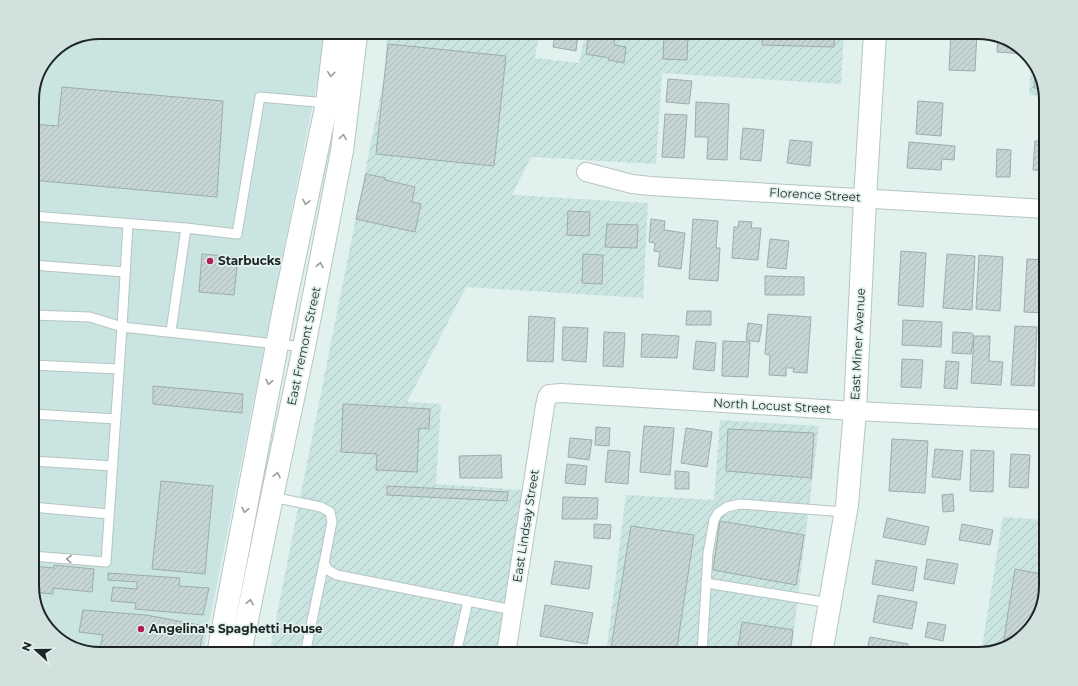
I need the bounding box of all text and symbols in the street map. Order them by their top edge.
one-way arrow [327,71,336,77]
one-way arrow [338,134,347,140]
street label: Florence Street [769,185,861,204]
one-way arrow [302,199,310,205]
place label: Starbucks [218,253,281,268]
marker: Starbucks [205,256,215,266]
one-way arrow [315,262,324,268]
street label: East Fremont Street [284,285,323,407]
street label: East Miner Avenue [847,288,868,400]
one-way arrow [265,379,274,385]
street label: North Locust Street [713,395,831,416]
street label: East Lindsay Street [509,468,542,583]
one-way arrow [272,472,280,478]
one-way arrow [242,507,250,513]
one-way arrow [66,555,72,564]
one-way arrow [246,599,254,605]
place label: Angelina's Spaghetti House [148,621,323,636]
marker: Angelina's Spaghetti House [136,624,146,634]
north arrow [16,630,56,670]
text: N [19,640,35,653]

